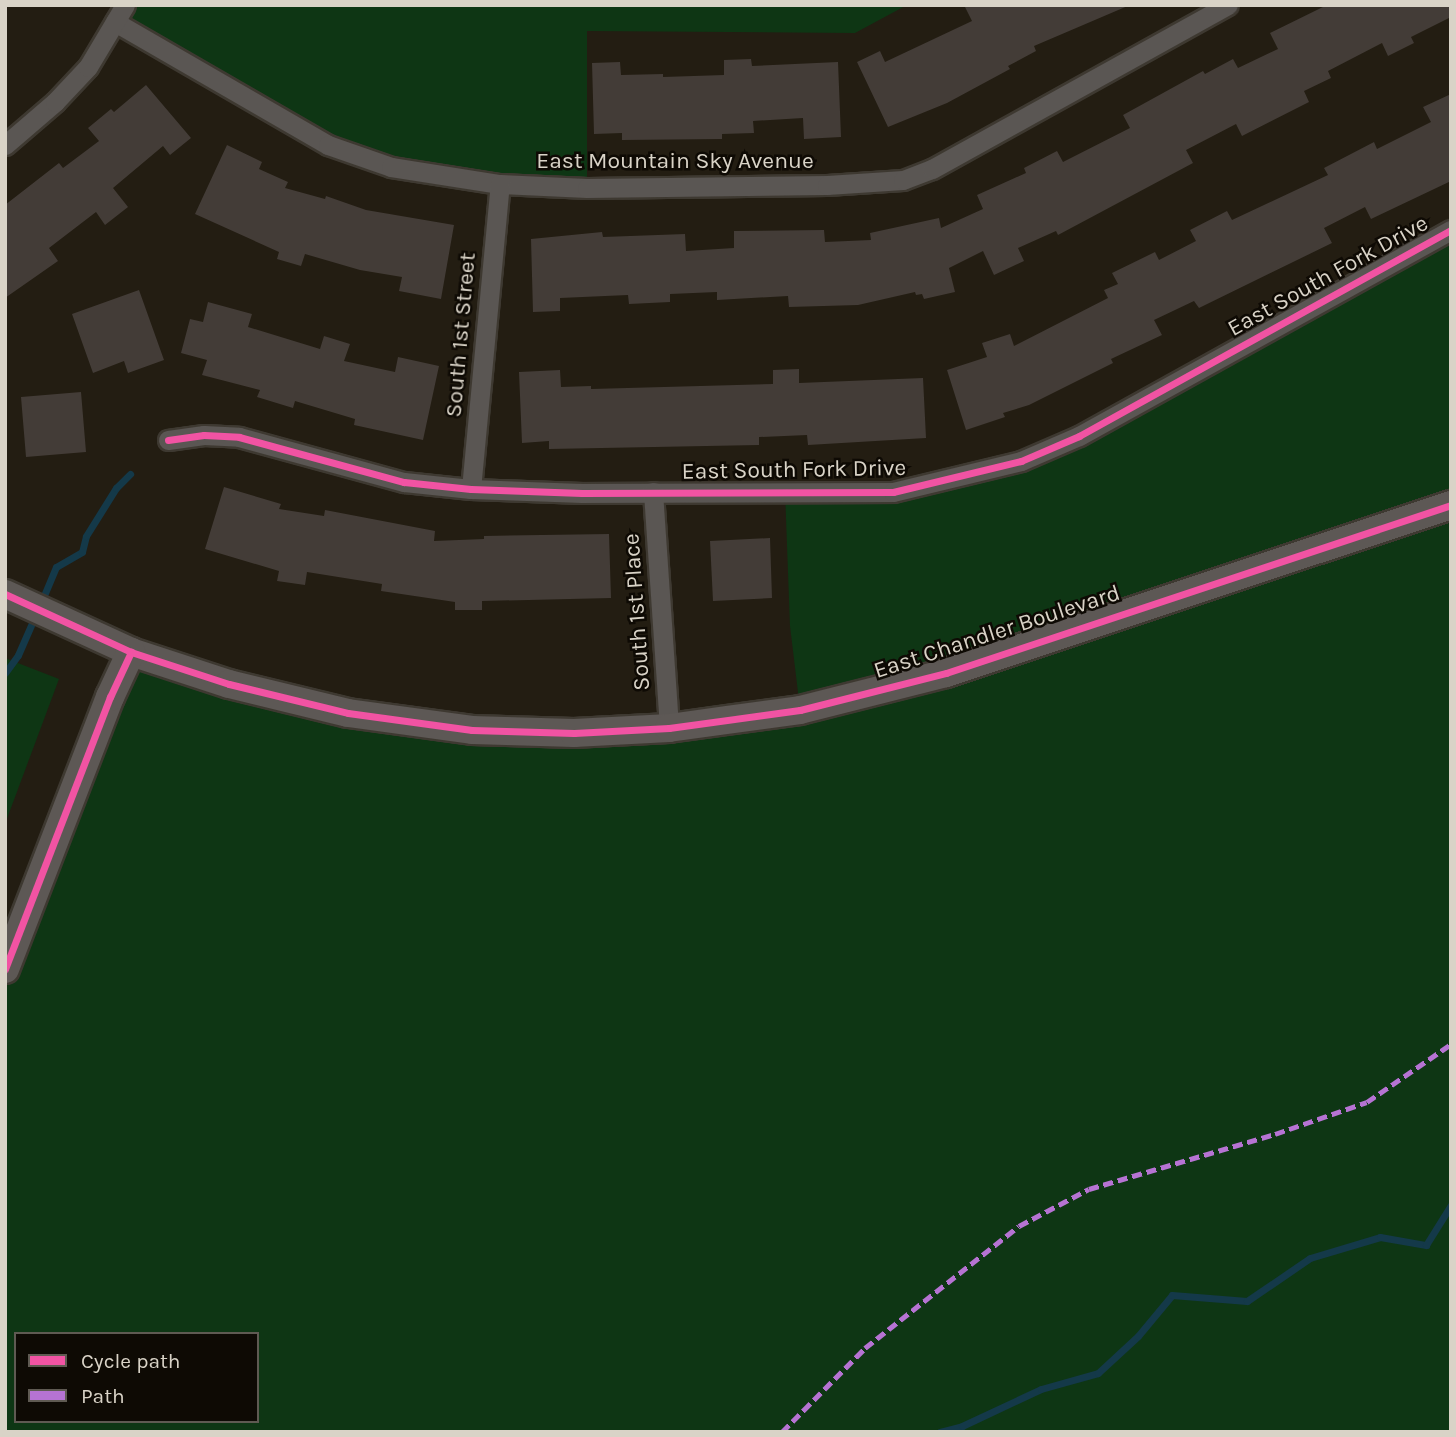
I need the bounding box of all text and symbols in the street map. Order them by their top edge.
street label: East Mountain Sky Avenue [536,147,814,175]
street label: East South Fork Drive [1223,209,1433,343]
street label: South 1st Street [440,251,482,419]
street label: East South Fork Drive [681,454,907,486]
street label: South 1st Place [618,532,656,692]
street label: East Chandler Boulevard [870,579,1124,685]
legend [14,1332,259,1423]
text: Cycle path [81,1349,181,1373]
text: Path [81,1384,125,1408]

